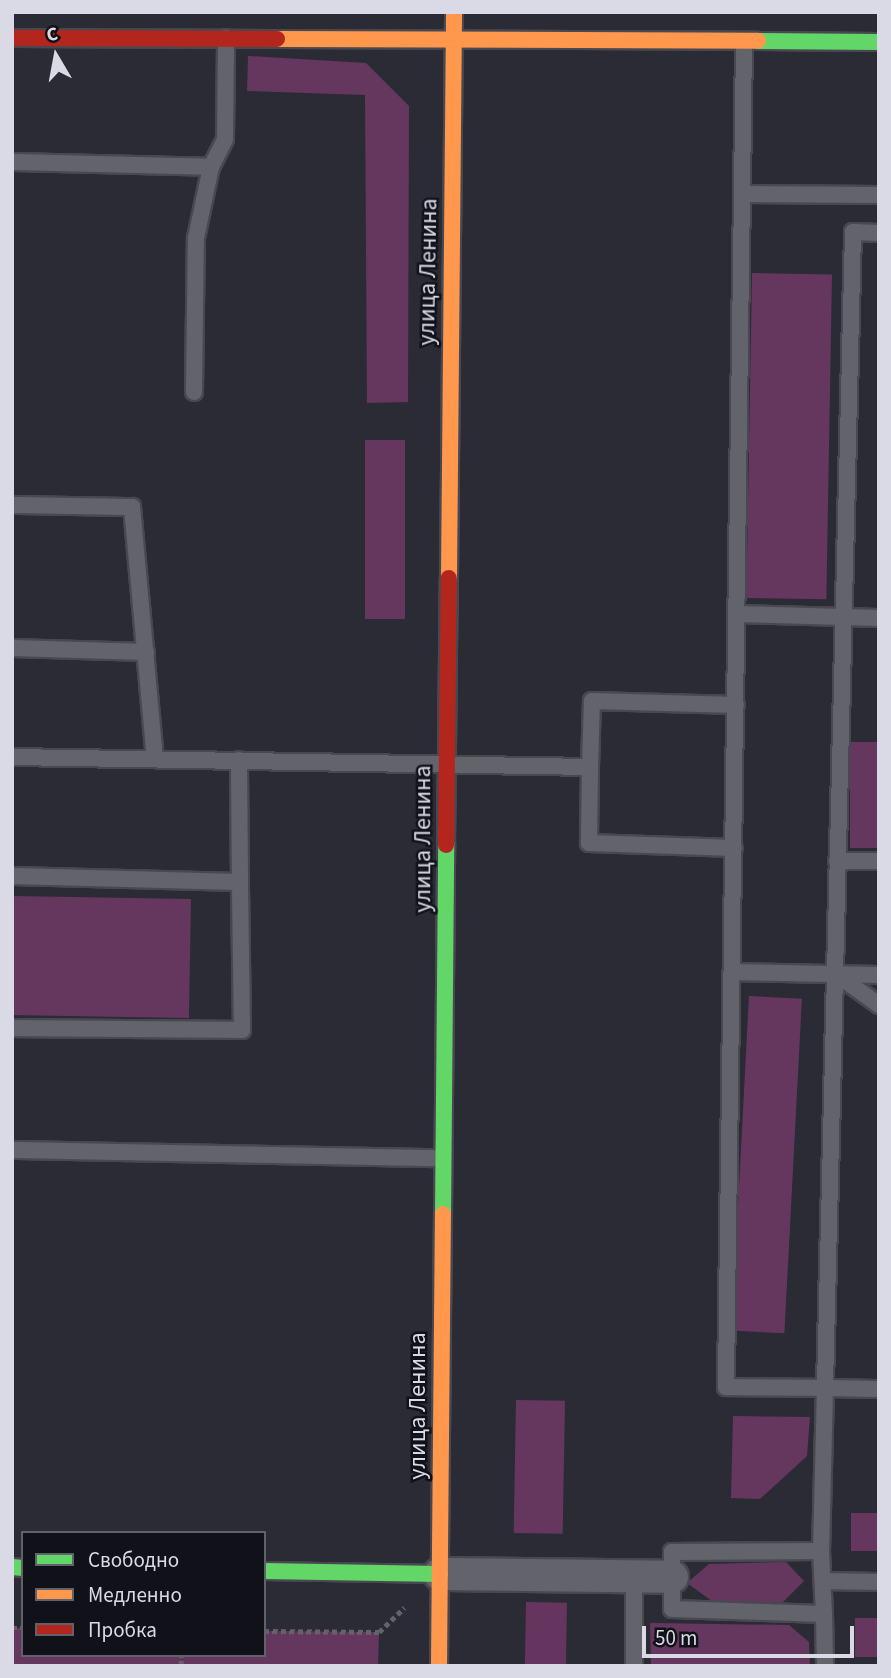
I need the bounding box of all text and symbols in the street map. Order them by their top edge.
north arrow [21,21,91,91]
text: С [44,21,60,49]
street label: улица Ленина [412,198,444,346]
street label: улица Ленина [409,765,437,913]
street label: улица Ленина [404,1332,432,1480]
legend [21,1531,266,1657]
text: Свободно [88,1545,179,1575]
text: Медленно [88,1580,182,1610]
scale bar [646,1612,858,1656]
text: Пробка [88,1615,157,1645]
text: 50 m [655,1623,697,1653]

